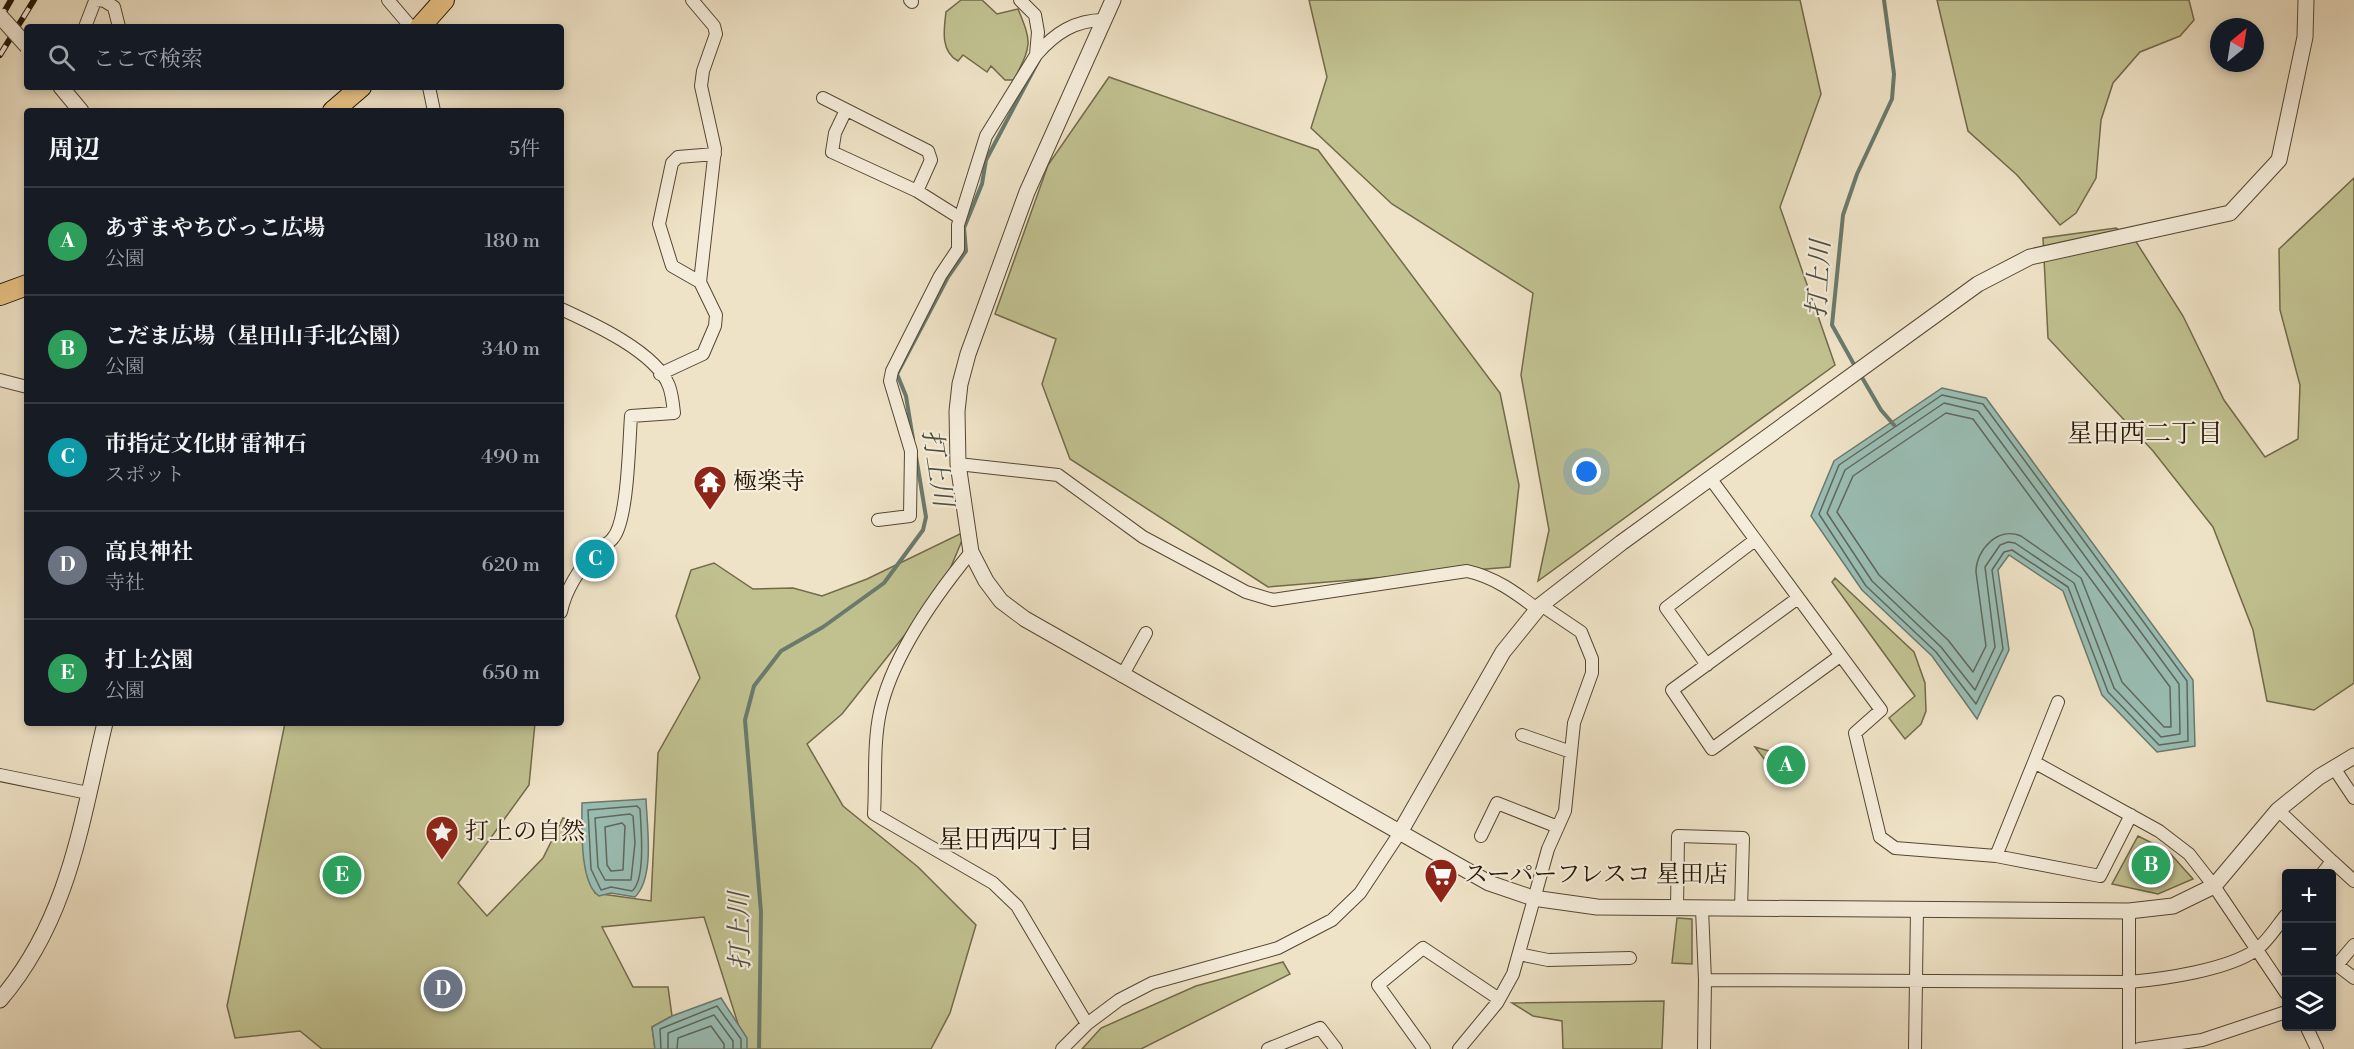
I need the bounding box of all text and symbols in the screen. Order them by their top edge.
north arrow [2210,18,2264,72]
search box [24,24,564,90]
icon: search [45,41,78,74]
text: ここで検索 [93,46,203,73]
text: 周辺 [48,134,100,166]
text: 5件 [509,137,540,162]
text: あずまやちびっこ広場 [105,215,325,242]
text: A [60,229,75,254]
text: 180 m [485,229,540,254]
water label: 打上川 [1801,236,1837,319]
text: 公園 [105,247,145,272]
text: こだま広場（星田山手北公園） [105,323,413,350]
text: B [60,337,75,362]
text: 340 m [482,337,540,362]
text: 公園 [105,355,145,380]
district label: 星田西二丁目 [2067,418,2223,450]
water label: 打上川 [915,427,959,512]
text: 市指定文化財 雷神石 [105,431,307,458]
text: C [60,445,75,470]
text: 490 m [481,445,540,470]
your location [1572,457,1601,486]
text: スポット [105,463,185,488]
temple icon: 極楽寺 [692,464,728,511]
place label: 極楽寺 [733,467,805,497]
pin: C [576,536,614,582]
text: 高良神社 [105,539,193,566]
text: D [60,553,75,578]
text: 620 m [482,553,540,578]
text: 寺社 [105,571,145,596]
text: 打上公園 [105,647,193,674]
text: E [61,661,74,686]
text: 650 m [482,661,540,686]
text: 公園 [105,679,145,704]
pin: A [1766,742,1806,788]
place icon: 打上の自然 [424,814,460,861]
place label: 打上の自然 [465,817,585,847]
district label: 星田西四丁目 [938,824,1094,856]
pin: B [2132,842,2170,888]
pin: E [322,852,362,898]
supermarket icon: スーパーフレスコ 星田店 [1423,857,1459,904]
place label: スーパーフレスコ 星田店 [1464,860,1728,890]
map controls [2282,869,2336,1031]
button: + [2282,869,2336,923]
water label: 打上川 [723,889,757,970]
button: − [2282,923,2336,977]
pin: D [424,966,462,1012]
button: layers [2282,977,2336,1031]

